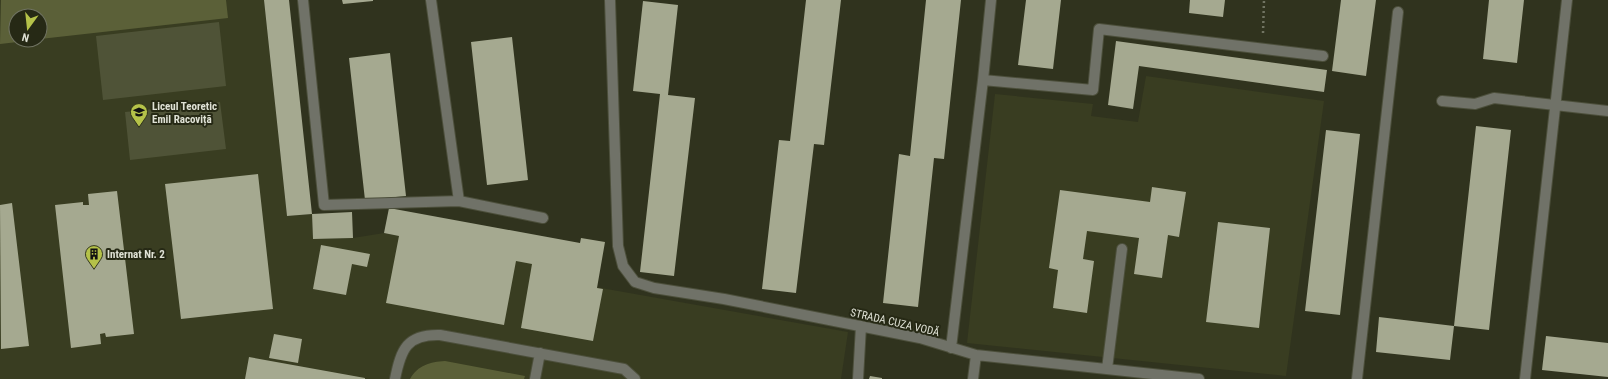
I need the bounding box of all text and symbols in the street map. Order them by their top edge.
north arrow [8,8,48,48]
text: N [20,30,30,44]
place label: Liceul Teoretic Emil Racoviță [152,100,217,126]
school or university icon: Liceul Teoretic Emil Racoviță [129,102,149,127]
building icon: Internat Nr. 2 [84,244,104,269]
place label: Internat Nr. 2 [107,248,165,261]
street label: STRADA CUZA VODĂ [849,306,941,339]

